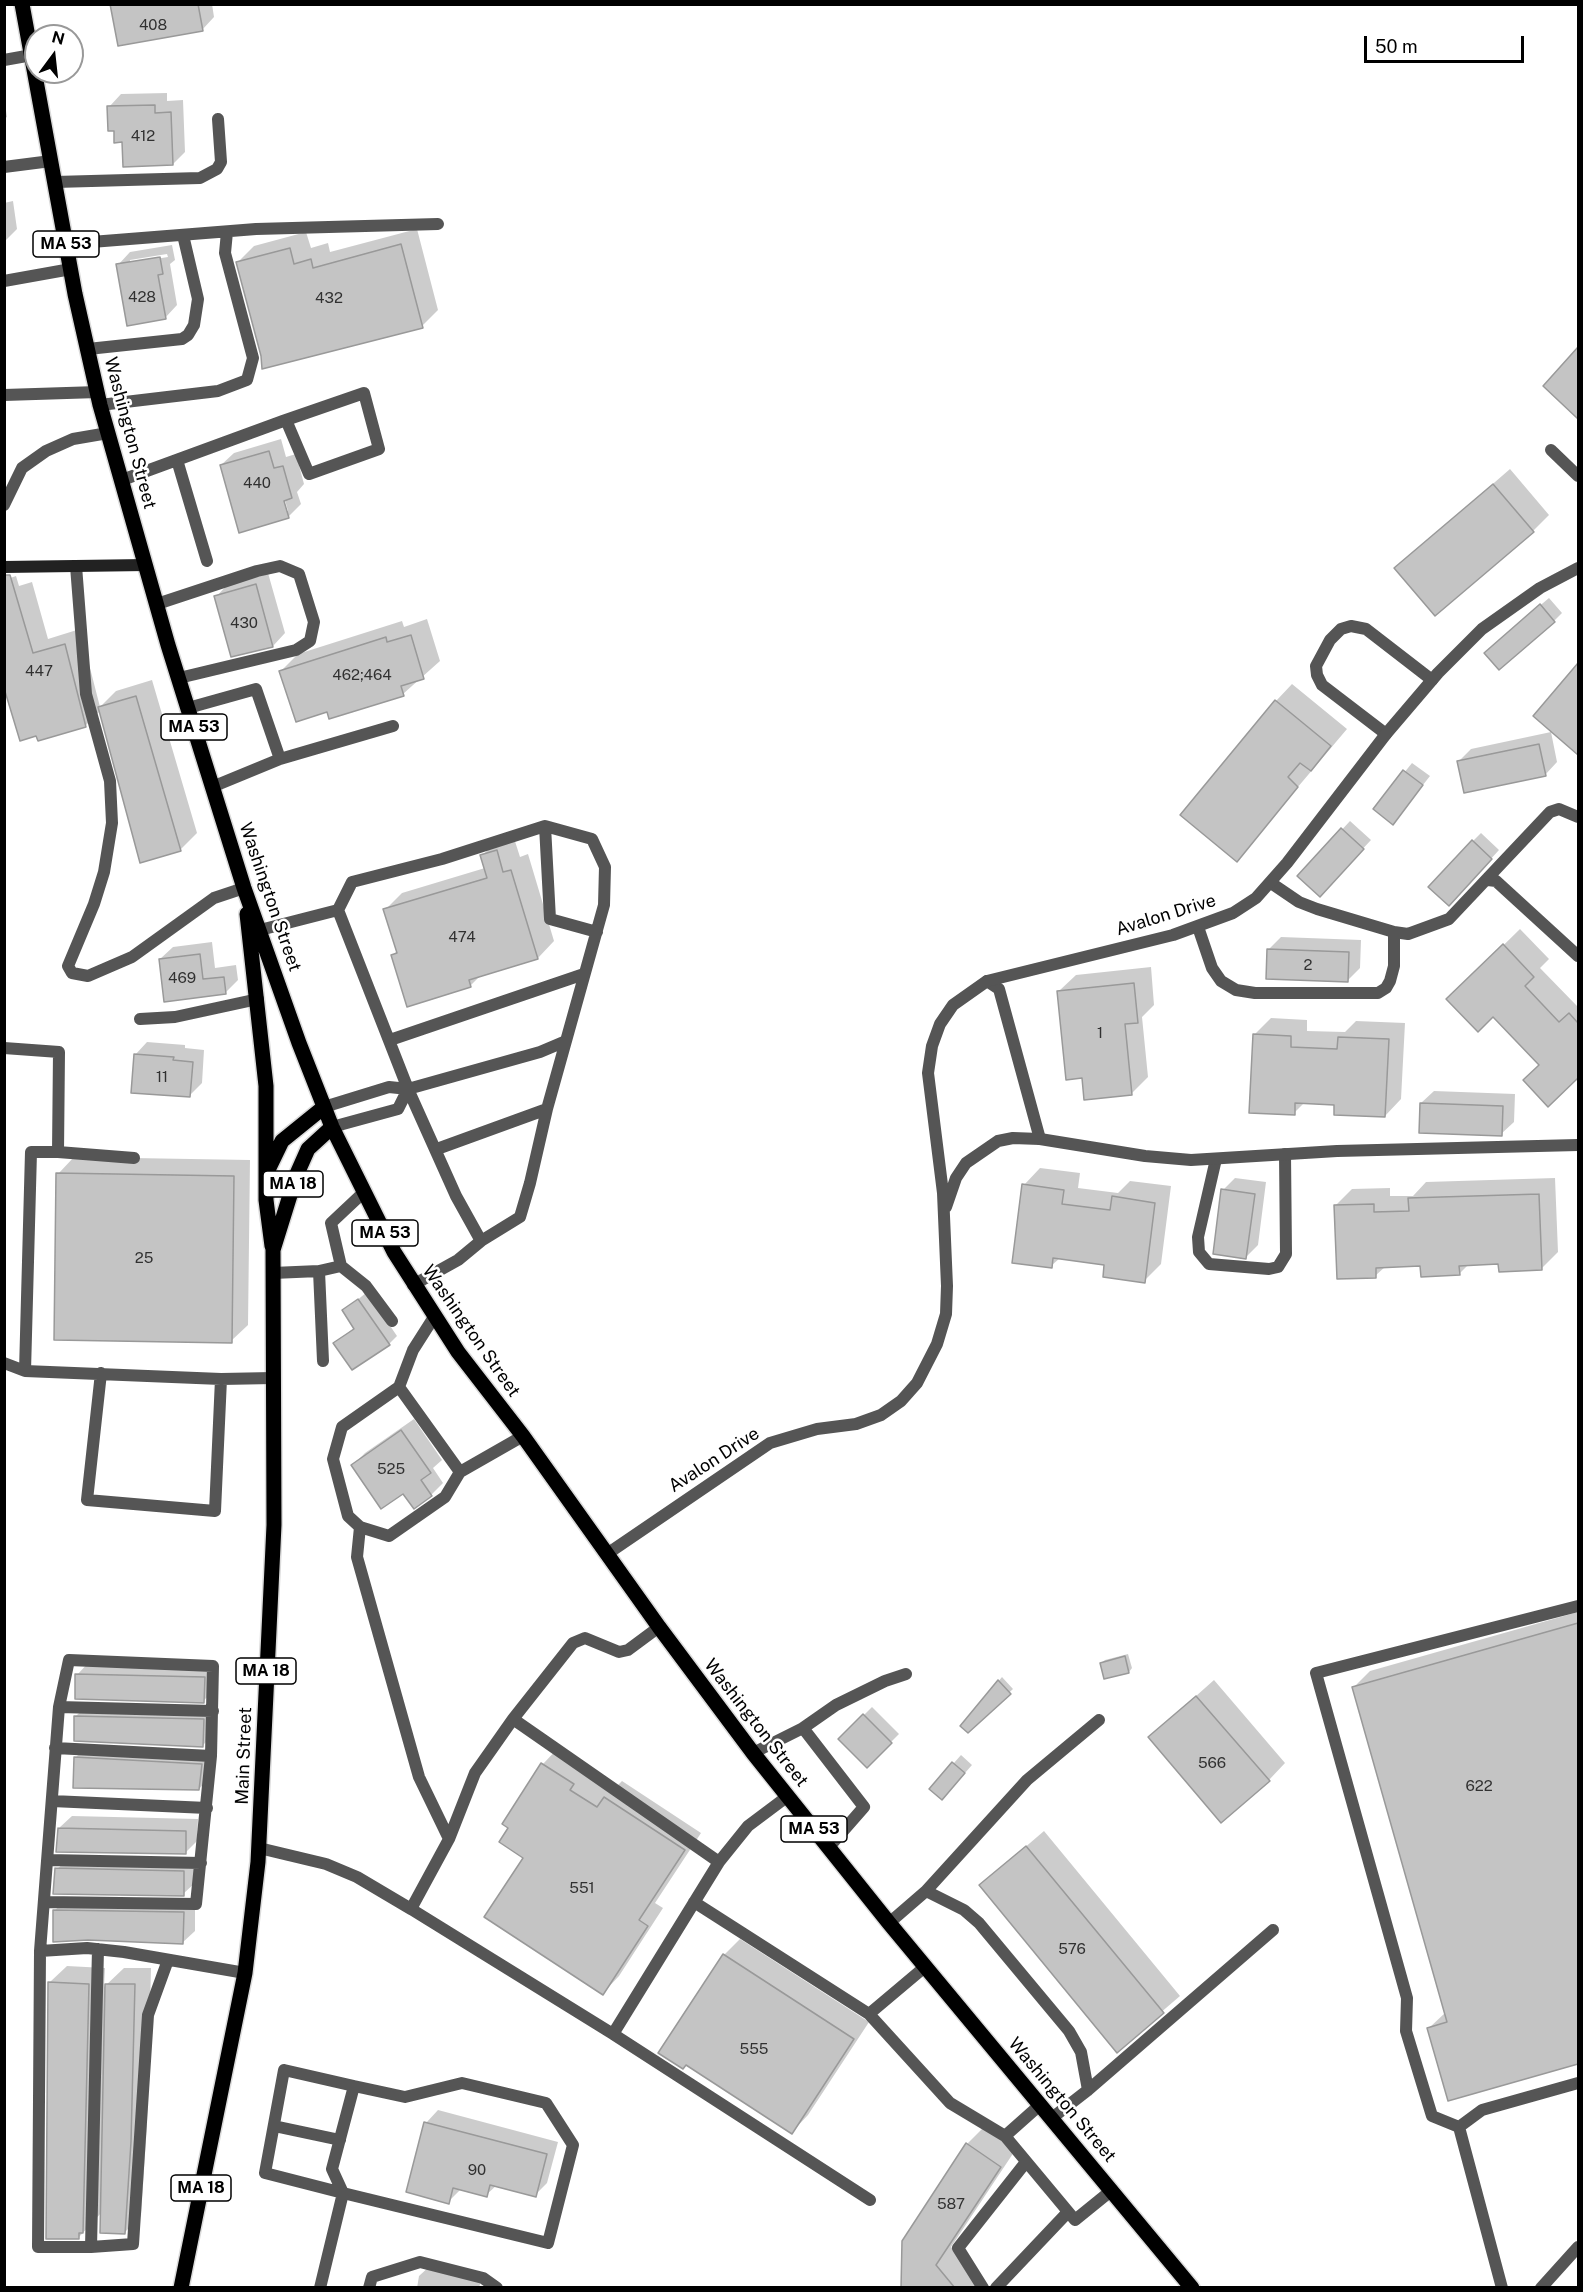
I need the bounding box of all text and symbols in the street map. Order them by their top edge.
house number: 408 [139,16,167,34]
north arrow [24,24,84,84]
scale bar [1367,24,1528,62]
text: N [50,27,67,49]
text: 50 m [1375,36,1418,57]
house number: 412 [131,127,155,145]
road number: MA 53 [33,231,99,257]
house number: 428 [128,288,156,306]
house number: 432 [315,289,343,307]
street label: Washington Street [99,355,161,511]
house number: 440 [243,474,271,492]
house number: 430 [230,614,258,632]
house number: 447 [25,662,53,680]
house number: 462;464 [332,666,392,684]
road number: MA 53 [161,714,227,740]
street label: Washington Street [234,820,306,974]
street label: Avalon Drive [1113,890,1219,940]
house number: 474 [448,928,476,946]
house number: 2 [1304,956,1312,974]
house number: 469 [168,969,196,987]
house number: 1 [1097,1024,1103,1042]
house number: 11 [156,1068,168,1086]
road number: MA 18 [263,1171,323,1197]
road number: MA 53 [352,1220,418,1246]
house number: 25 [135,1249,153,1267]
street label: Washington Street [417,1261,525,1401]
street label: Avalon Drive [665,1423,763,1497]
house number: 525 [377,1460,405,1478]
street label: Washington Street [699,1655,813,1791]
road number: MA 18 [236,1658,296,1684]
street label: Main Street [232,1707,256,1805]
house number: 566 [1198,1754,1226,1772]
house number: 622 [1465,1777,1493,1795]
road number: MA 53 [781,1816,847,1842]
house number: 551 [569,1879,595,1897]
house number: 576 [1058,1940,1086,1958]
street label: Washington Street [1004,2033,1120,2167]
house number: 555 [740,2040,768,2058]
house number: 90 [468,2161,486,2179]
road number: MA 18 [171,2175,231,2201]
house number: 587 [937,2195,965,2213]

